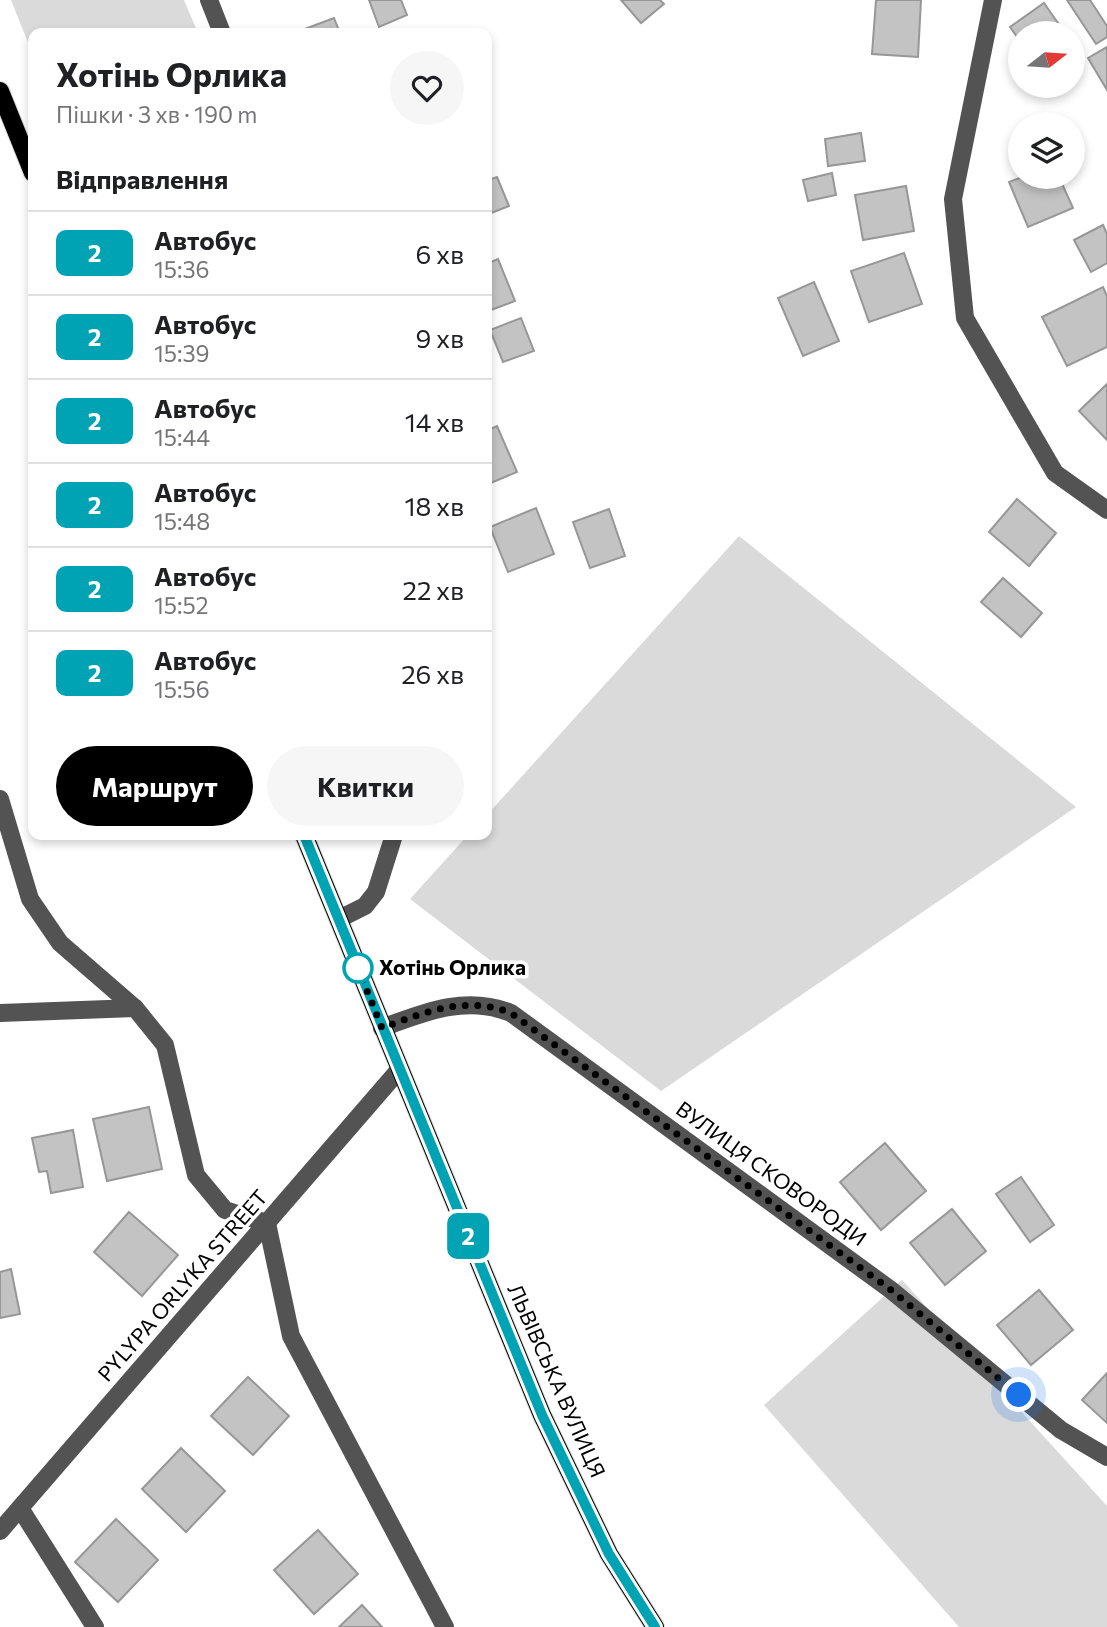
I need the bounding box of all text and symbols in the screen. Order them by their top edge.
north arrow [1008,21,1085,98]
map controls [1008,21,1085,189]
button: heart [390,51,464,125]
text: Хотінь Орлика [56,53,287,94]
text: Пішки · 3 хв · 190 m [56,100,257,128]
button: layers [1008,112,1085,189]
text: Відправлення [56,163,228,194]
text: Автобус [154,224,256,255]
text: 2 [88,238,101,267]
text: 6 хв [416,238,464,269]
text: 15:36 [154,255,210,283]
text: Автобус [154,308,256,339]
text: 2 [88,322,101,351]
text: 9 хв [416,322,464,353]
text: 15:39 [154,339,210,367]
text: Автобус [154,392,256,423]
text: 2 [88,406,101,435]
text: 14 хв [405,406,464,437]
text: 15:44 [154,423,210,451]
text: Автобус [154,476,256,507]
text: 2 [88,490,101,519]
text: 18 хв [404,490,464,521]
text: 15:48 [154,507,210,535]
text: Автобус [154,560,256,591]
text: 2 [88,574,101,603]
text: 22 хв [403,574,464,605]
text: 15:52 [154,591,208,619]
text: Автобус [154,644,256,675]
text: 2 [88,658,101,687]
text: 26 хв [401,658,464,689]
text: 15:56 [154,675,210,703]
button: Маршрут [56,746,253,826]
button: Квитки [267,746,464,826]
marker: Хотінь Орлика [343,953,373,983]
place label: Хотінь Орлика [379,954,526,979]
street label: ВУЛИЦЯ СКОВОРОДИ [672,1095,872,1250]
street label: PYLYPA ORLYKA STREET [92,1184,272,1386]
line badge: 2 [445,1213,491,1259]
text: 2 [461,1221,475,1250]
street label: ЛЬВІВСЬКА ВУЛИЦЯ [503,1280,611,1481]
your location [1001,1377,1036,1412]

